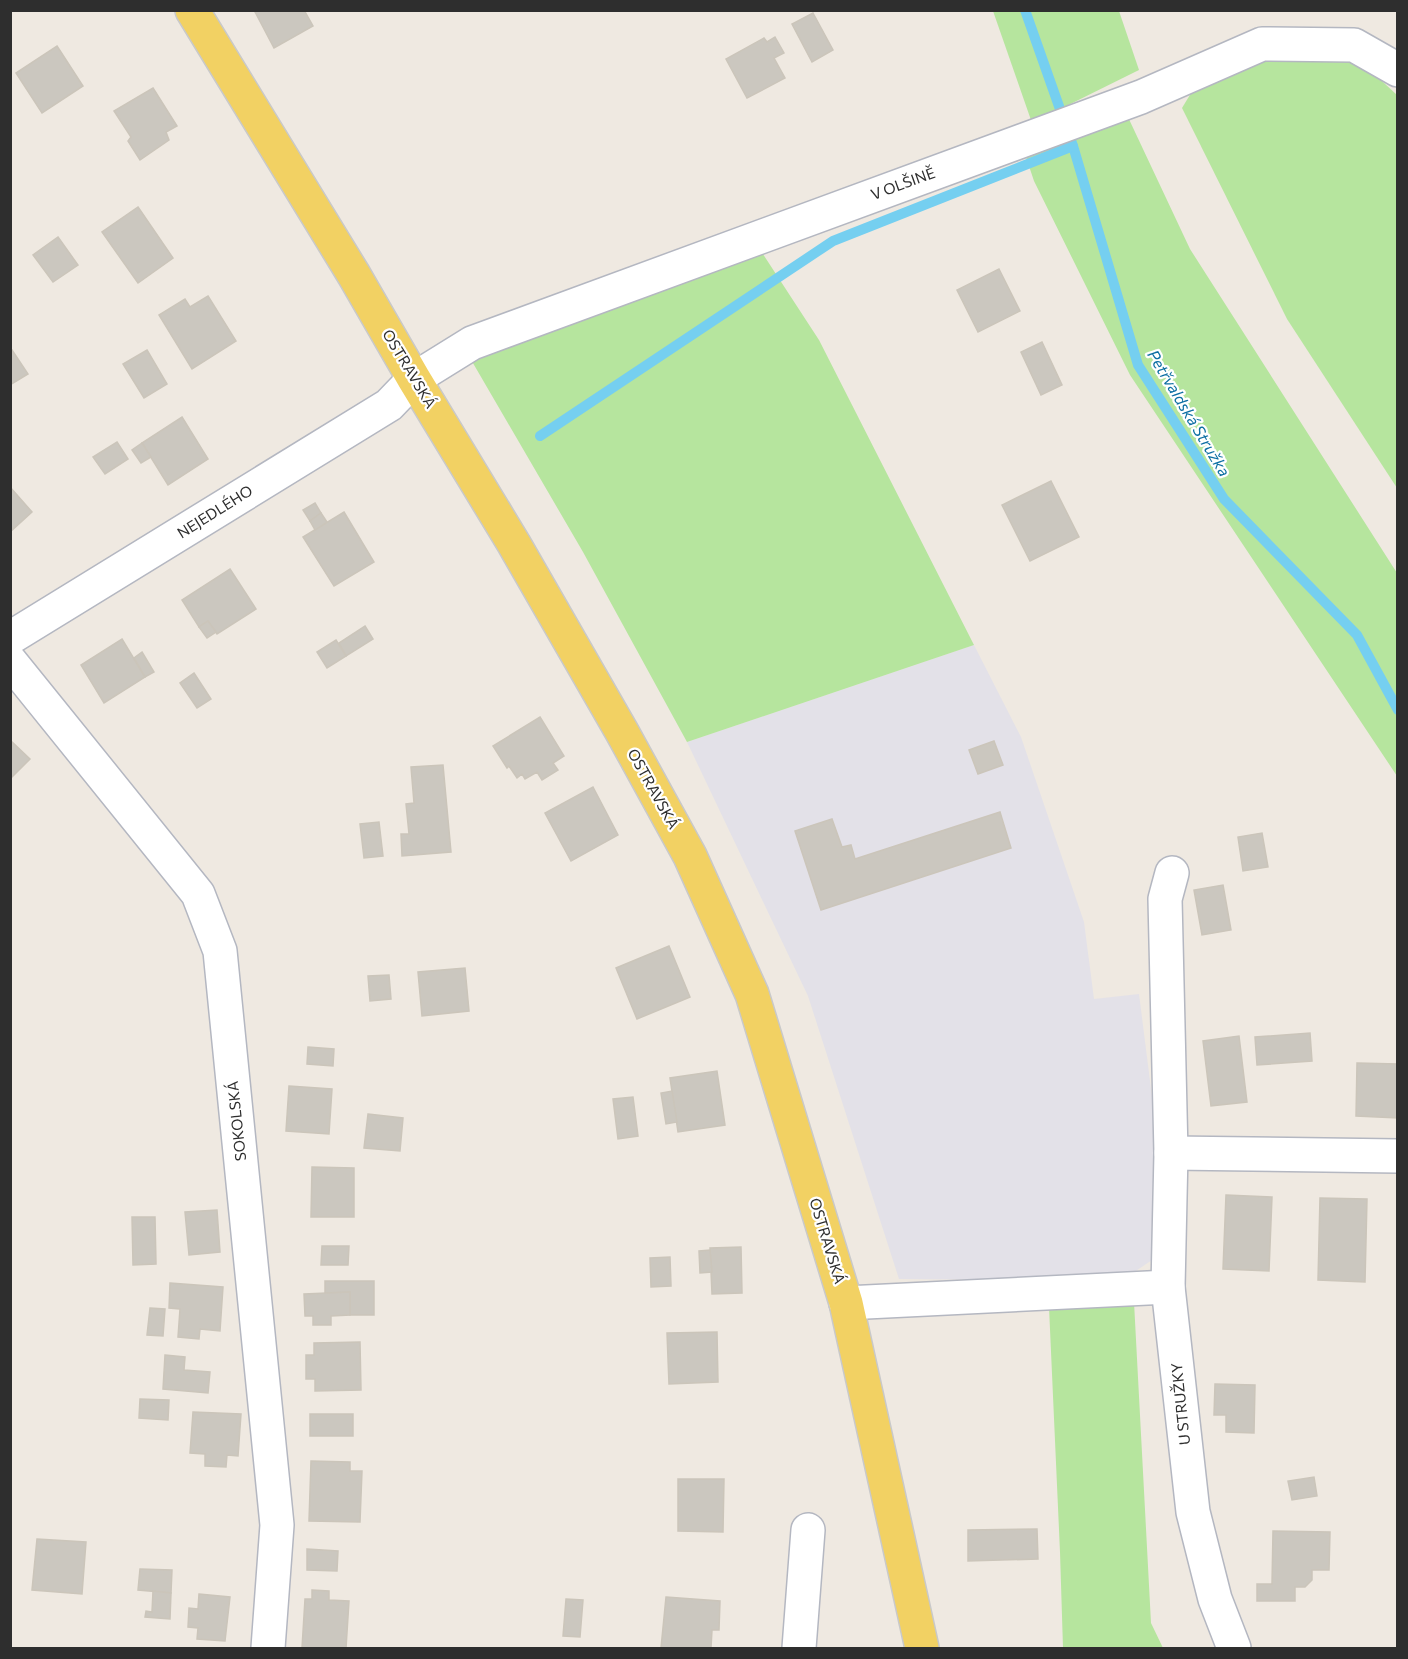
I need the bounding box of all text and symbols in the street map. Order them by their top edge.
street label: V OLŠINĚ [868,162,937,203]
street label: OSTRAVSKÁ [379,325,441,411]
water label: Petřvaldská Stružka [1144,346,1235,479]
street label: NEJEDLÉHO [173,480,256,541]
street label: OSTRAVSKÁ [624,745,684,832]
street label: SOKOLSKÁ [222,1080,249,1162]
street label: OSTRAVSKÁ [806,1195,851,1286]
street label: U STRUŽKY [1166,1362,1193,1446]

